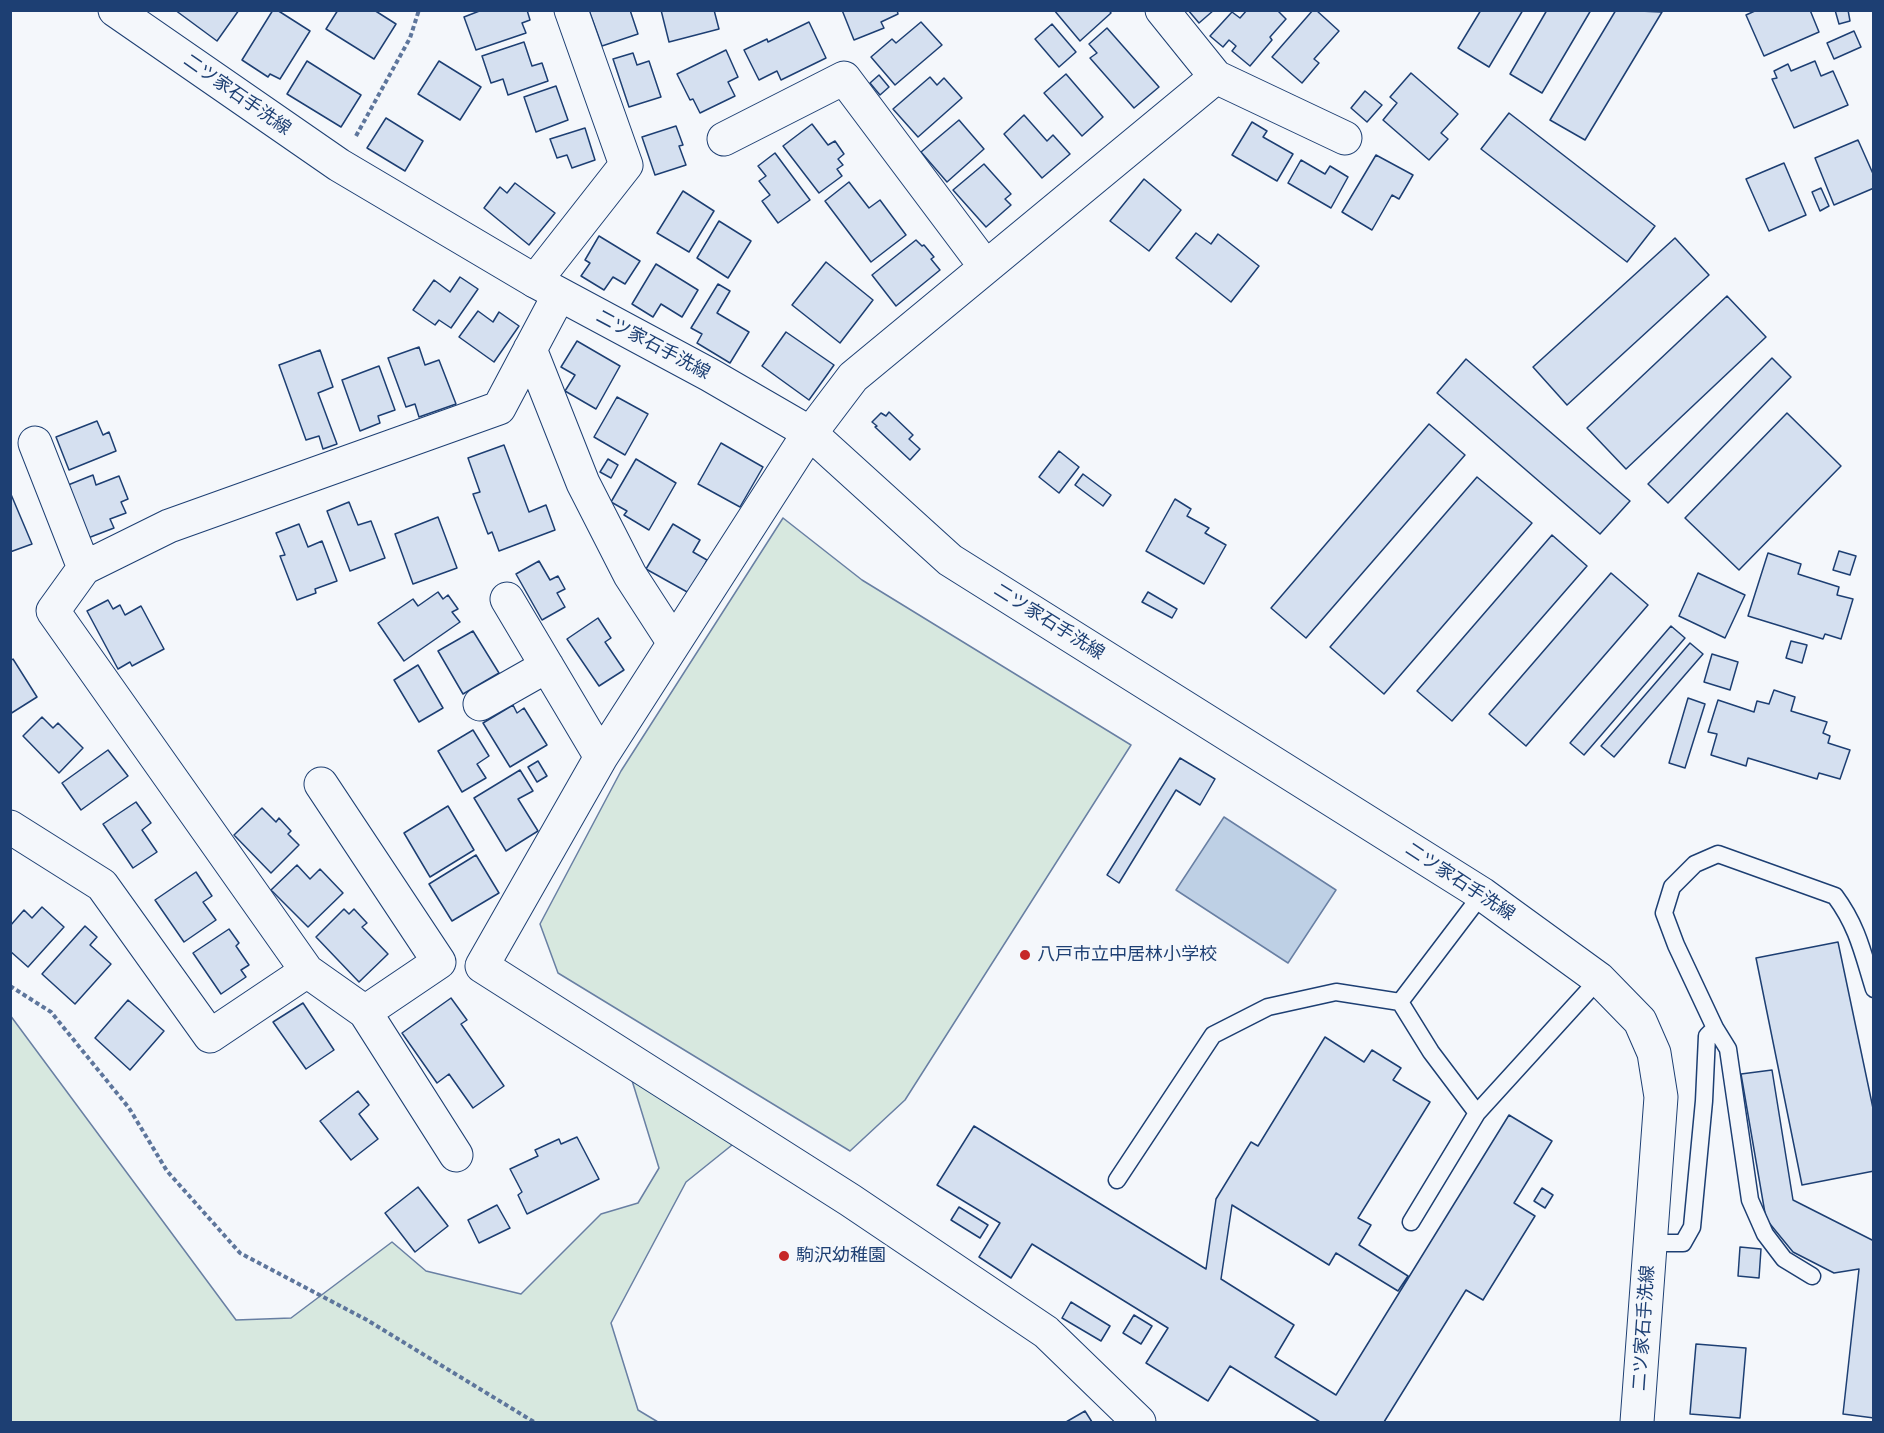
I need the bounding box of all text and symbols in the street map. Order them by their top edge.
street label: 二ツ家石手洗線 [179,50,295,140]
street label: 二ツ家石手洗線 [592,306,714,384]
street label: 二ツ家石手洗線 [990,579,1108,665]
street label: 二ツ家石手洗線 [1401,839,1519,925]
place label: 八戸市立中居林小学校 [1037,944,1217,966]
marker: 八戸市立中居林小学校 [1018,948,1032,962]
place label: 駒沢幼稚園 [796,1245,886,1267]
marker: 駒沢幼稚園 [777,1249,791,1263]
street label: 二ツ家石手洗線 [1629,1264,1659,1392]

